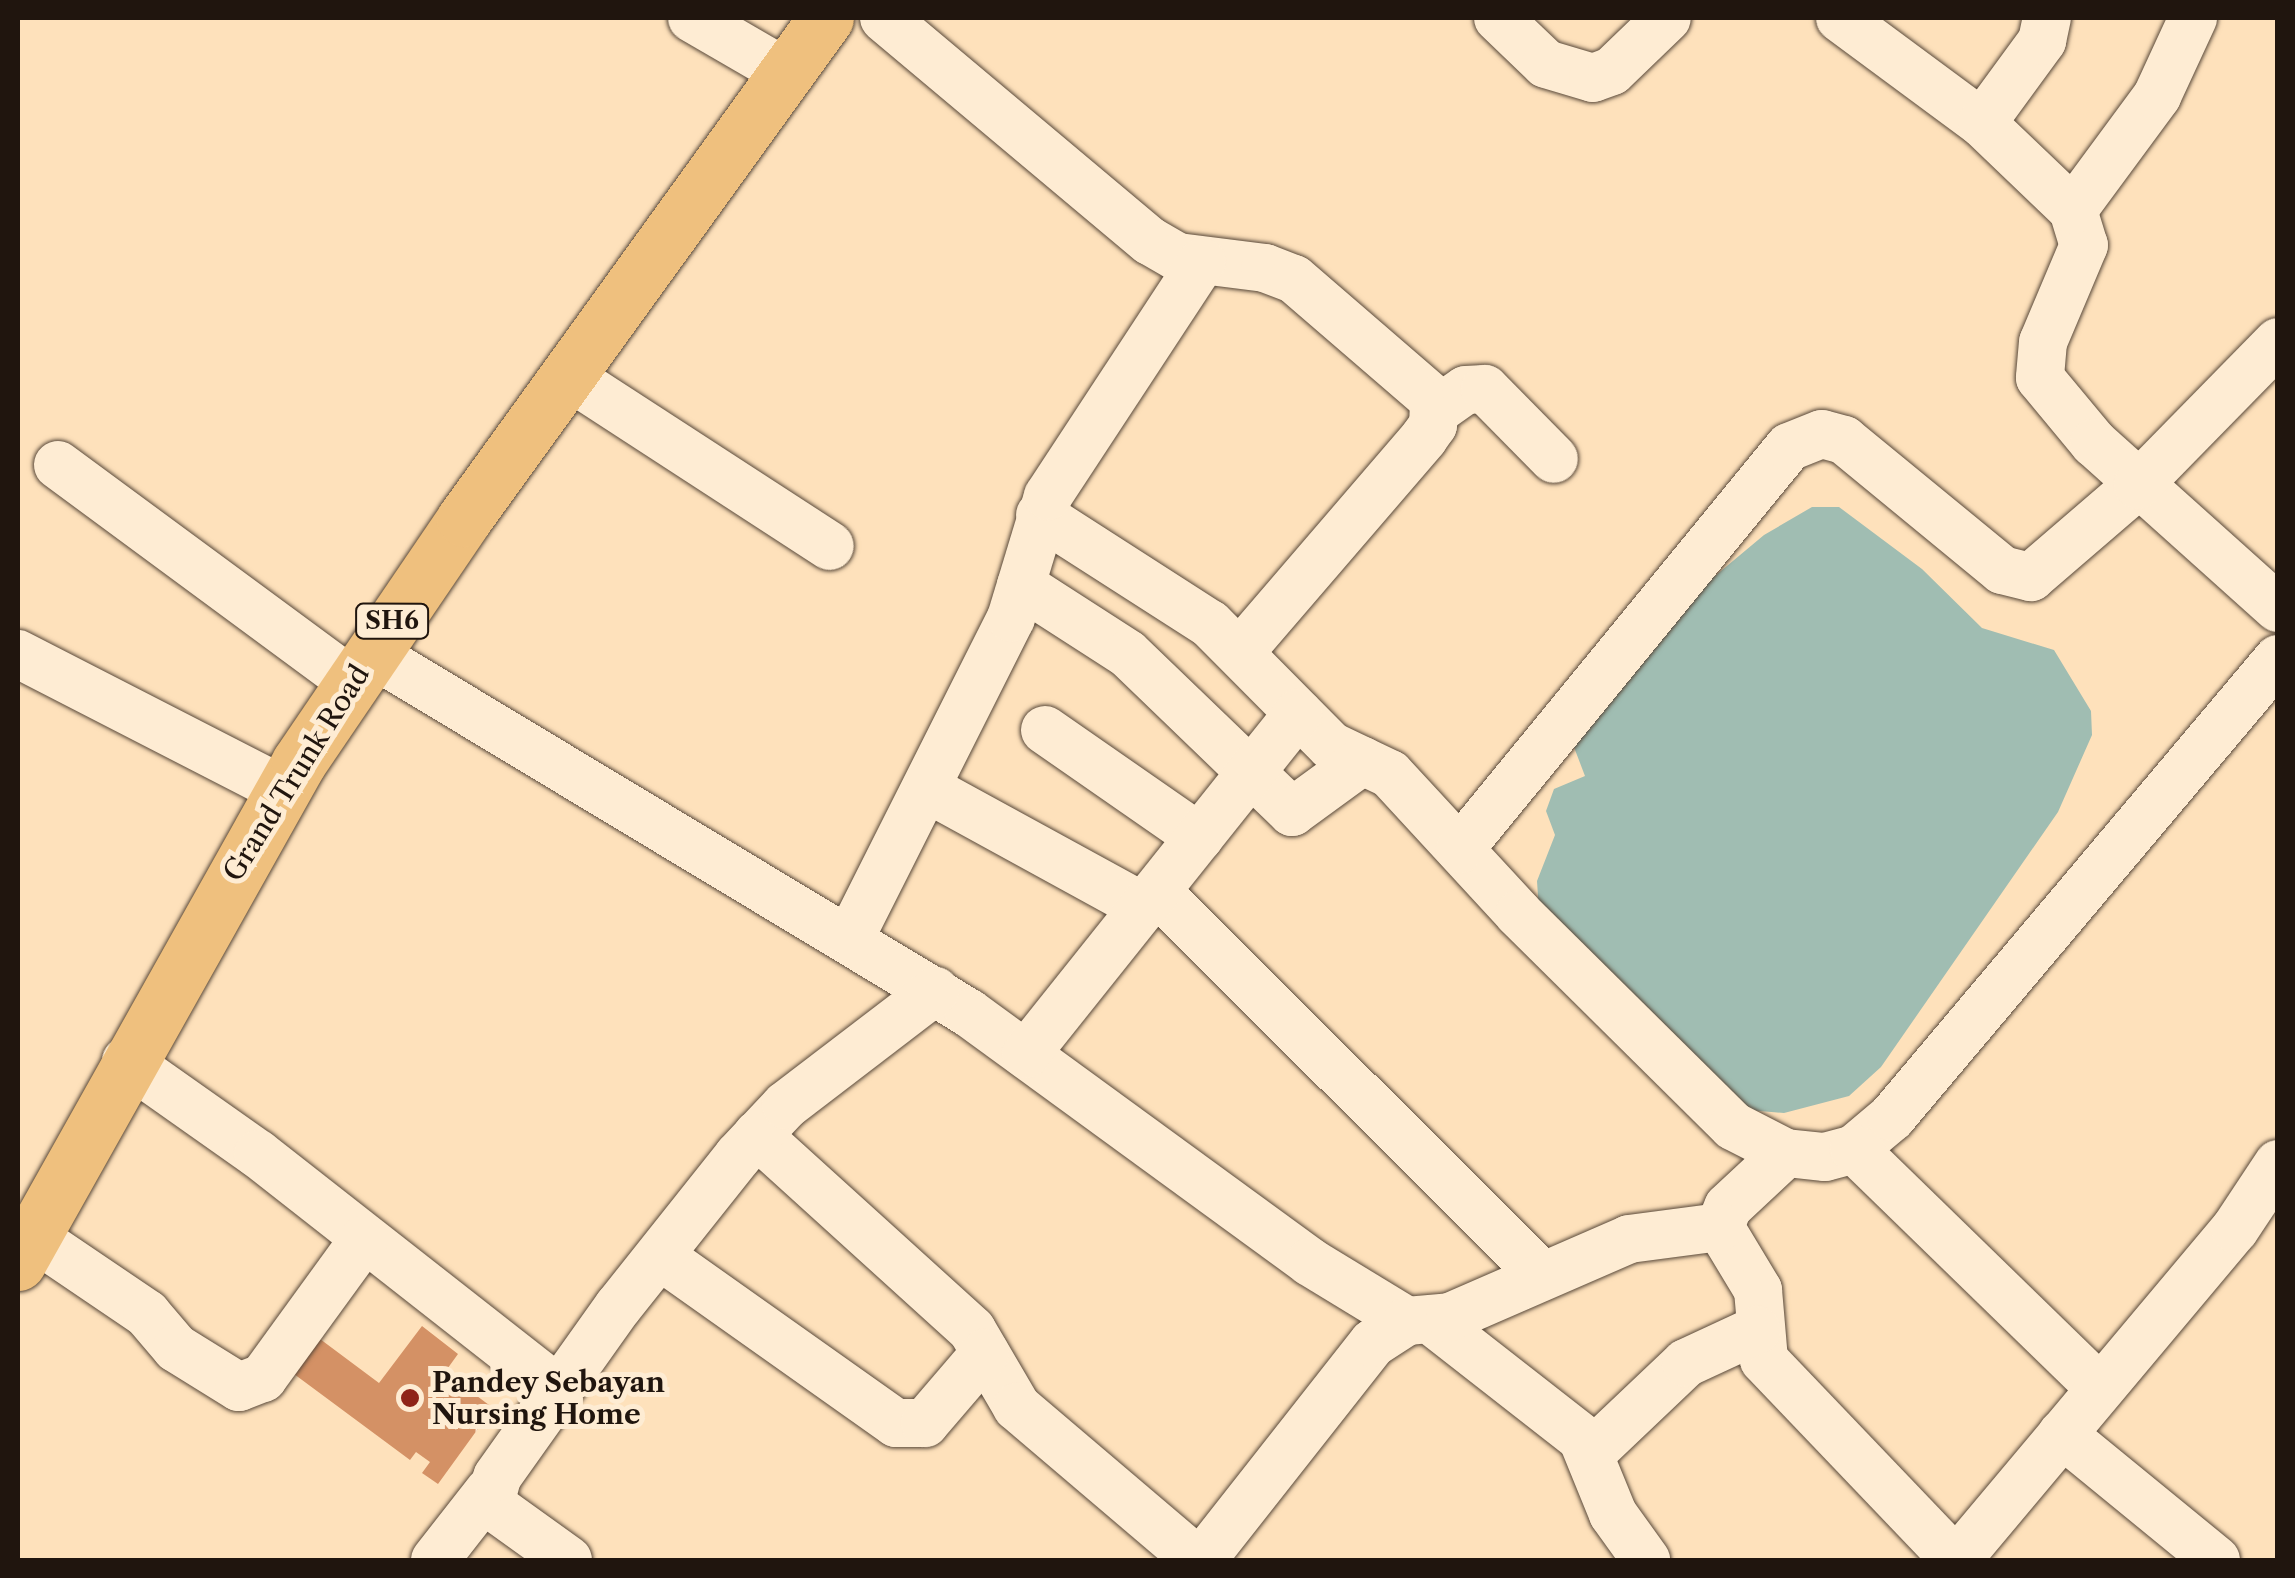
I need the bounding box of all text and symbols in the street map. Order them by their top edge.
road number: SH6 [354,601,430,641]
street label: Grand Trunk Road [216,658,376,888]
place label: Pandey Sebayan Nursing Home [432,1365,666,1431]
marker: Pandey Sebayan Nursing Home [397,1385,423,1411]

